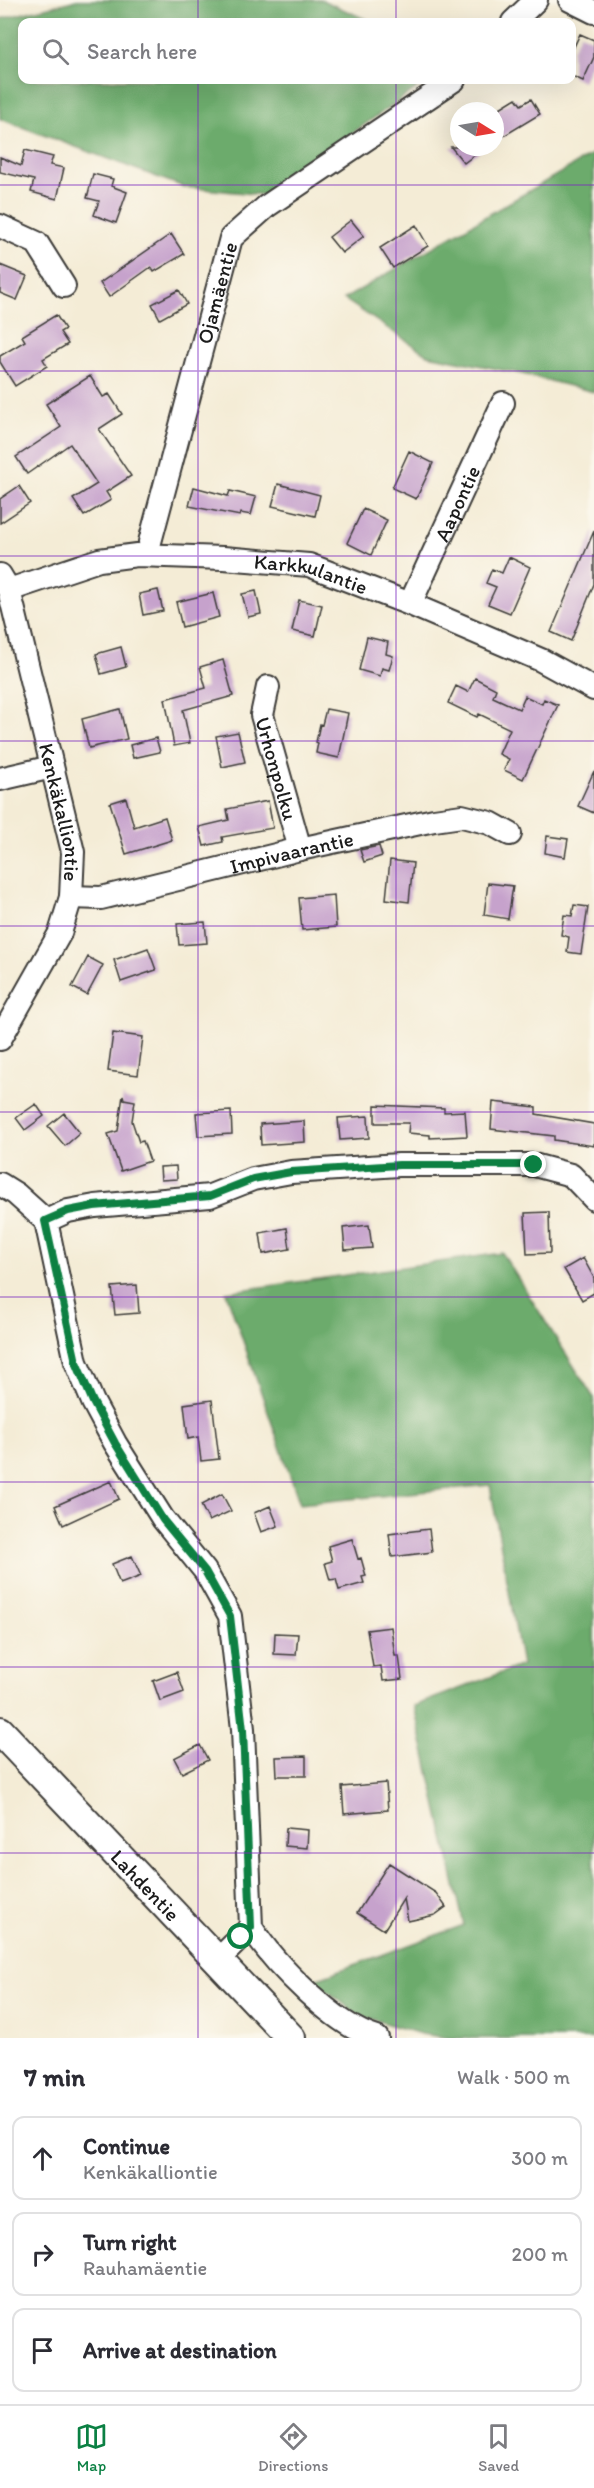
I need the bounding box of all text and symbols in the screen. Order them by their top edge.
search box [18,18,576,84]
icon: search [39,35,72,68]
text: Search here [87,38,197,65]
north arrow [450,102,504,156]
street label: Ojamäentie [191,239,242,346]
street label: Aapontie [428,461,485,545]
street label: Karkkulantie [253,548,371,599]
street label: Urhonpolku [251,714,304,823]
street label: Kenkäkalliontie [34,740,86,882]
street label: Impivaarantie [227,825,356,878]
route end [520,1151,546,1177]
street label: Lahdentie [106,1844,186,1926]
route start [227,1923,253,1949]
text: 7 min [24,2061,85,2093]
text: Walk · 500 m [457,2065,570,2089]
text: Continue [83,2133,170,2160]
icon: ahead [26,2142,59,2175]
text: 300 m [511,2146,568,2170]
text: Kenkäkalliontie [83,2160,218,2184]
text: Turn right [83,2229,177,2256]
icon: right [26,2238,59,2271]
text: 200 m [512,2242,568,2266]
text: Rauhamäentie [83,2256,207,2280]
icon: arrive [26,2334,59,2367]
text: Arrive at destination [83,2337,277,2364]
tab: Map [75,2420,108,2475]
tab: Directions [258,2420,328,2475]
tab: Saved [478,2420,519,2475]

